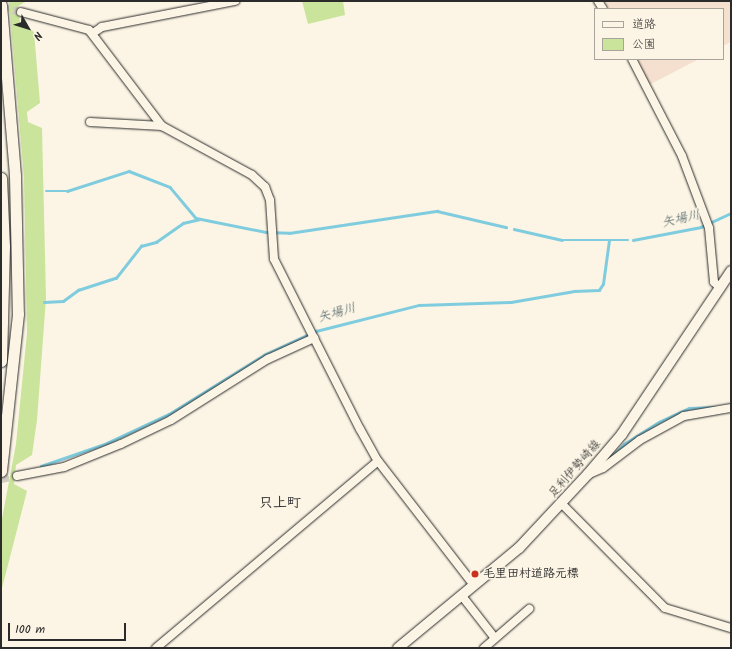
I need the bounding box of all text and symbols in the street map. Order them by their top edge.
north arrow [8,8,48,48]
legend [594,8,724,60]
text: 道路 [632,15,656,34]
text: N [28,27,47,44]
text: 公園 [632,35,656,54]
water label: 矢場川 [660,208,702,232]
water label: 矢場川 [316,301,358,327]
street label: 足利伊勢崎線 [546,437,604,501]
district label: 只上町 [259,495,301,511]
place label: 毛里田村道路元標 [483,567,579,581]
marker: 毛里田村道路元標 [470,569,480,579]
scale bar [10,615,128,641]
text: 100 m [15,620,45,639]

